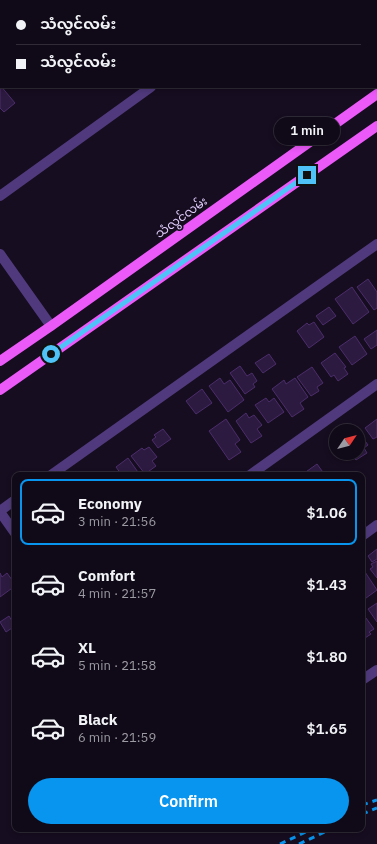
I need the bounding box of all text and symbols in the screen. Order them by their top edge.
text: သံလွင်လမ်း [40,14,116,33]
text: သံလွင်လမ်း [40,52,116,71]
callout: 1 min [274,117,340,145]
text: 1 min [290,122,324,139]
route end [298,166,316,184]
street label: သံလွင်လမ်း [151,192,212,243]
route start [42,345,60,363]
north arrow [329,424,365,460]
map controls [329,424,365,460]
icon: car [30,494,66,530]
text: Economy [78,494,142,513]
text: $1.06 [307,503,347,522]
text: 3 min · 21:56 [78,513,156,530]
icon: car [30,566,66,602]
text: Comfort [78,566,135,585]
text: $1.43 [307,575,347,594]
text: 4 min · 21:57 [78,585,156,602]
icon: car [30,638,66,674]
text: XL [78,638,96,657]
text: $1.80 [307,647,347,666]
text: 5 min · 21:58 [78,657,156,674]
icon: car [30,710,66,746]
text: Black [78,710,118,729]
text: $1.65 [307,719,347,738]
text: 6 min · 21:59 [78,729,156,746]
button: Confirm [28,778,349,824]

